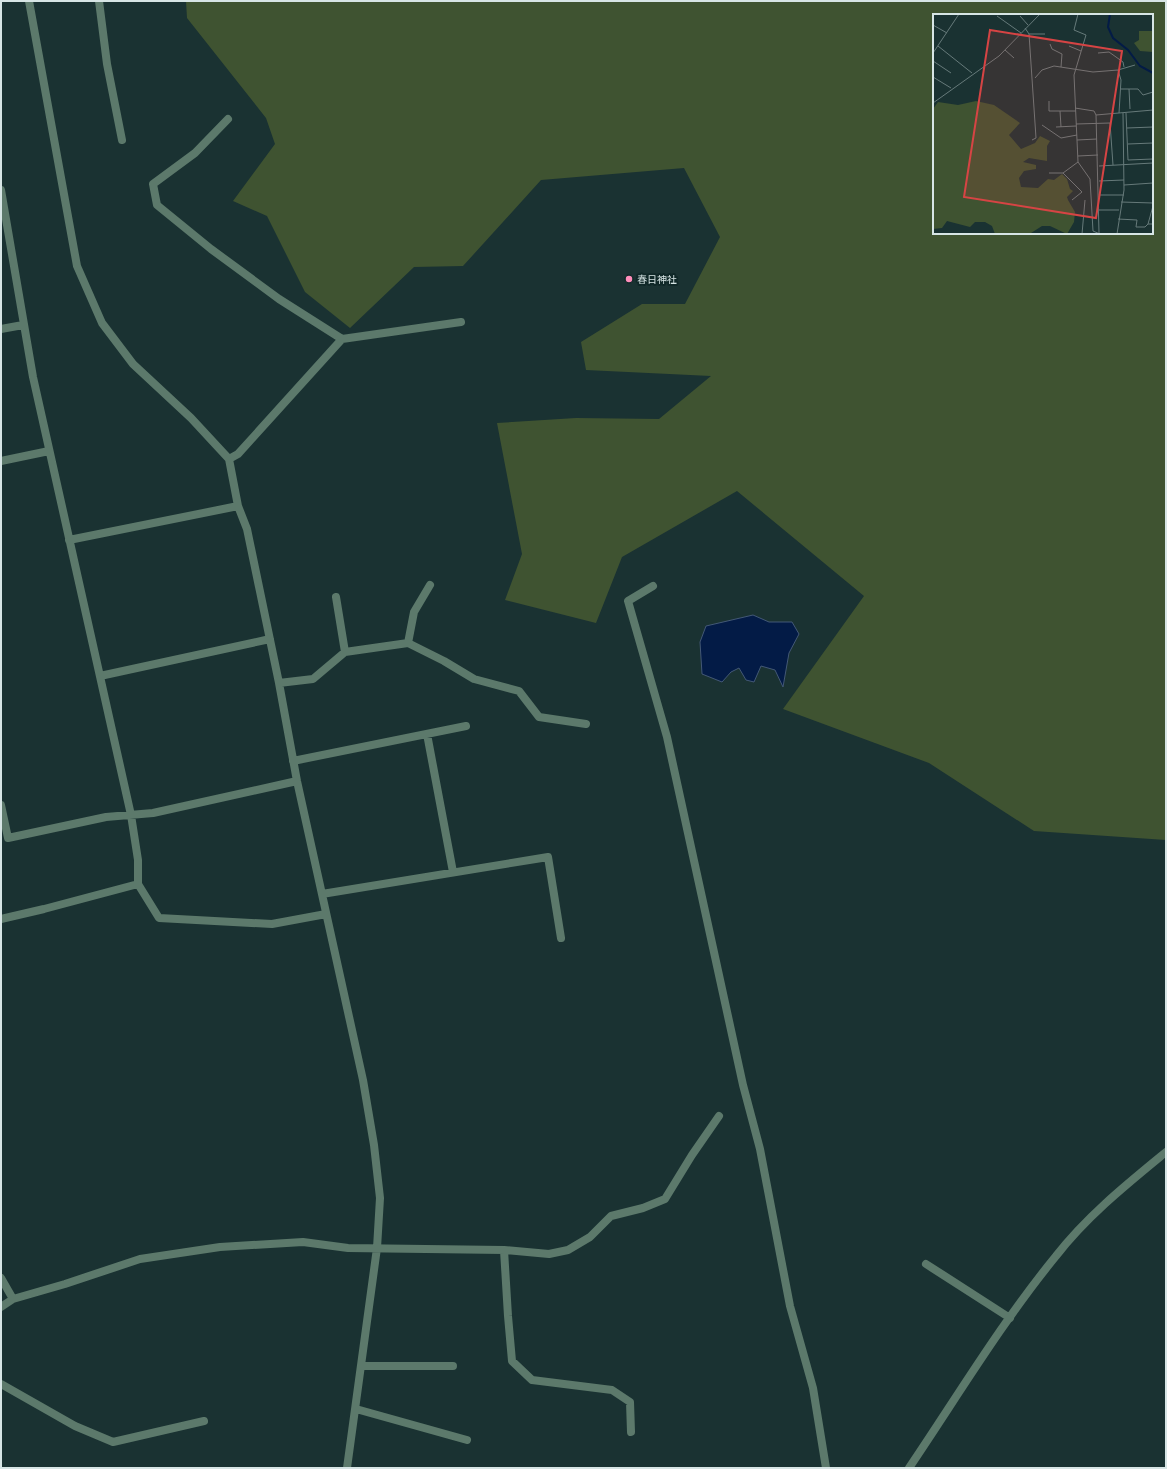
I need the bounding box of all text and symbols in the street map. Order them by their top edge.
inset map [933,14,1153,234]
marker: 春日神社 [624,274,634,284]
place label: 春日神社 [637,274,677,286]

